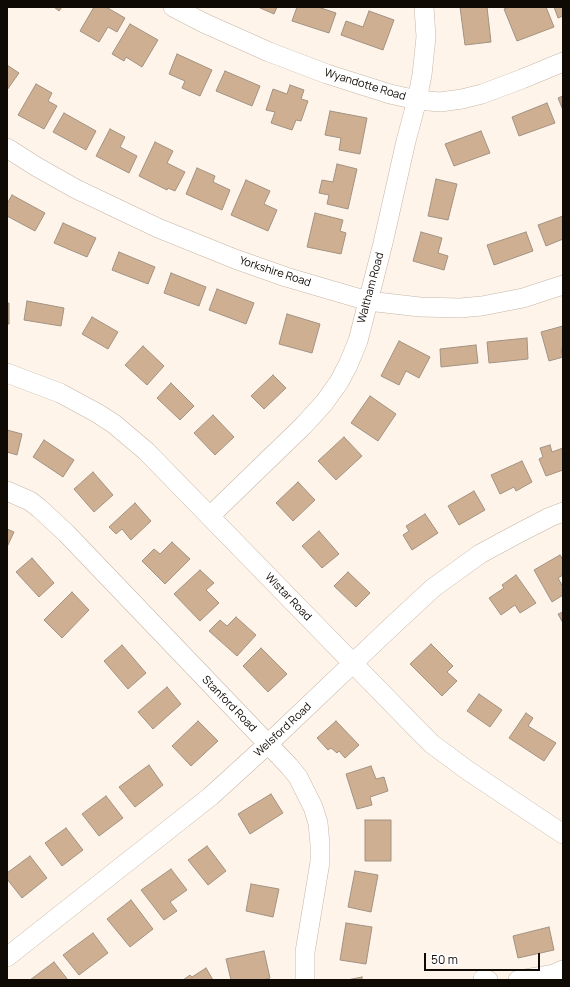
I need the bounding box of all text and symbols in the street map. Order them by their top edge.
street label: Wyandotte Road [323,66,407,104]
street label: Waltham Road [355,251,387,325]
street label: Yorkshire Road [238,254,312,290]
street label: Wistar Road [262,570,314,624]
street label: Stanford Road [199,673,259,735]
street label: Welsford Road [252,700,314,760]
scale bar [426,945,542,971]
text: 50 m [431,951,458,968]

